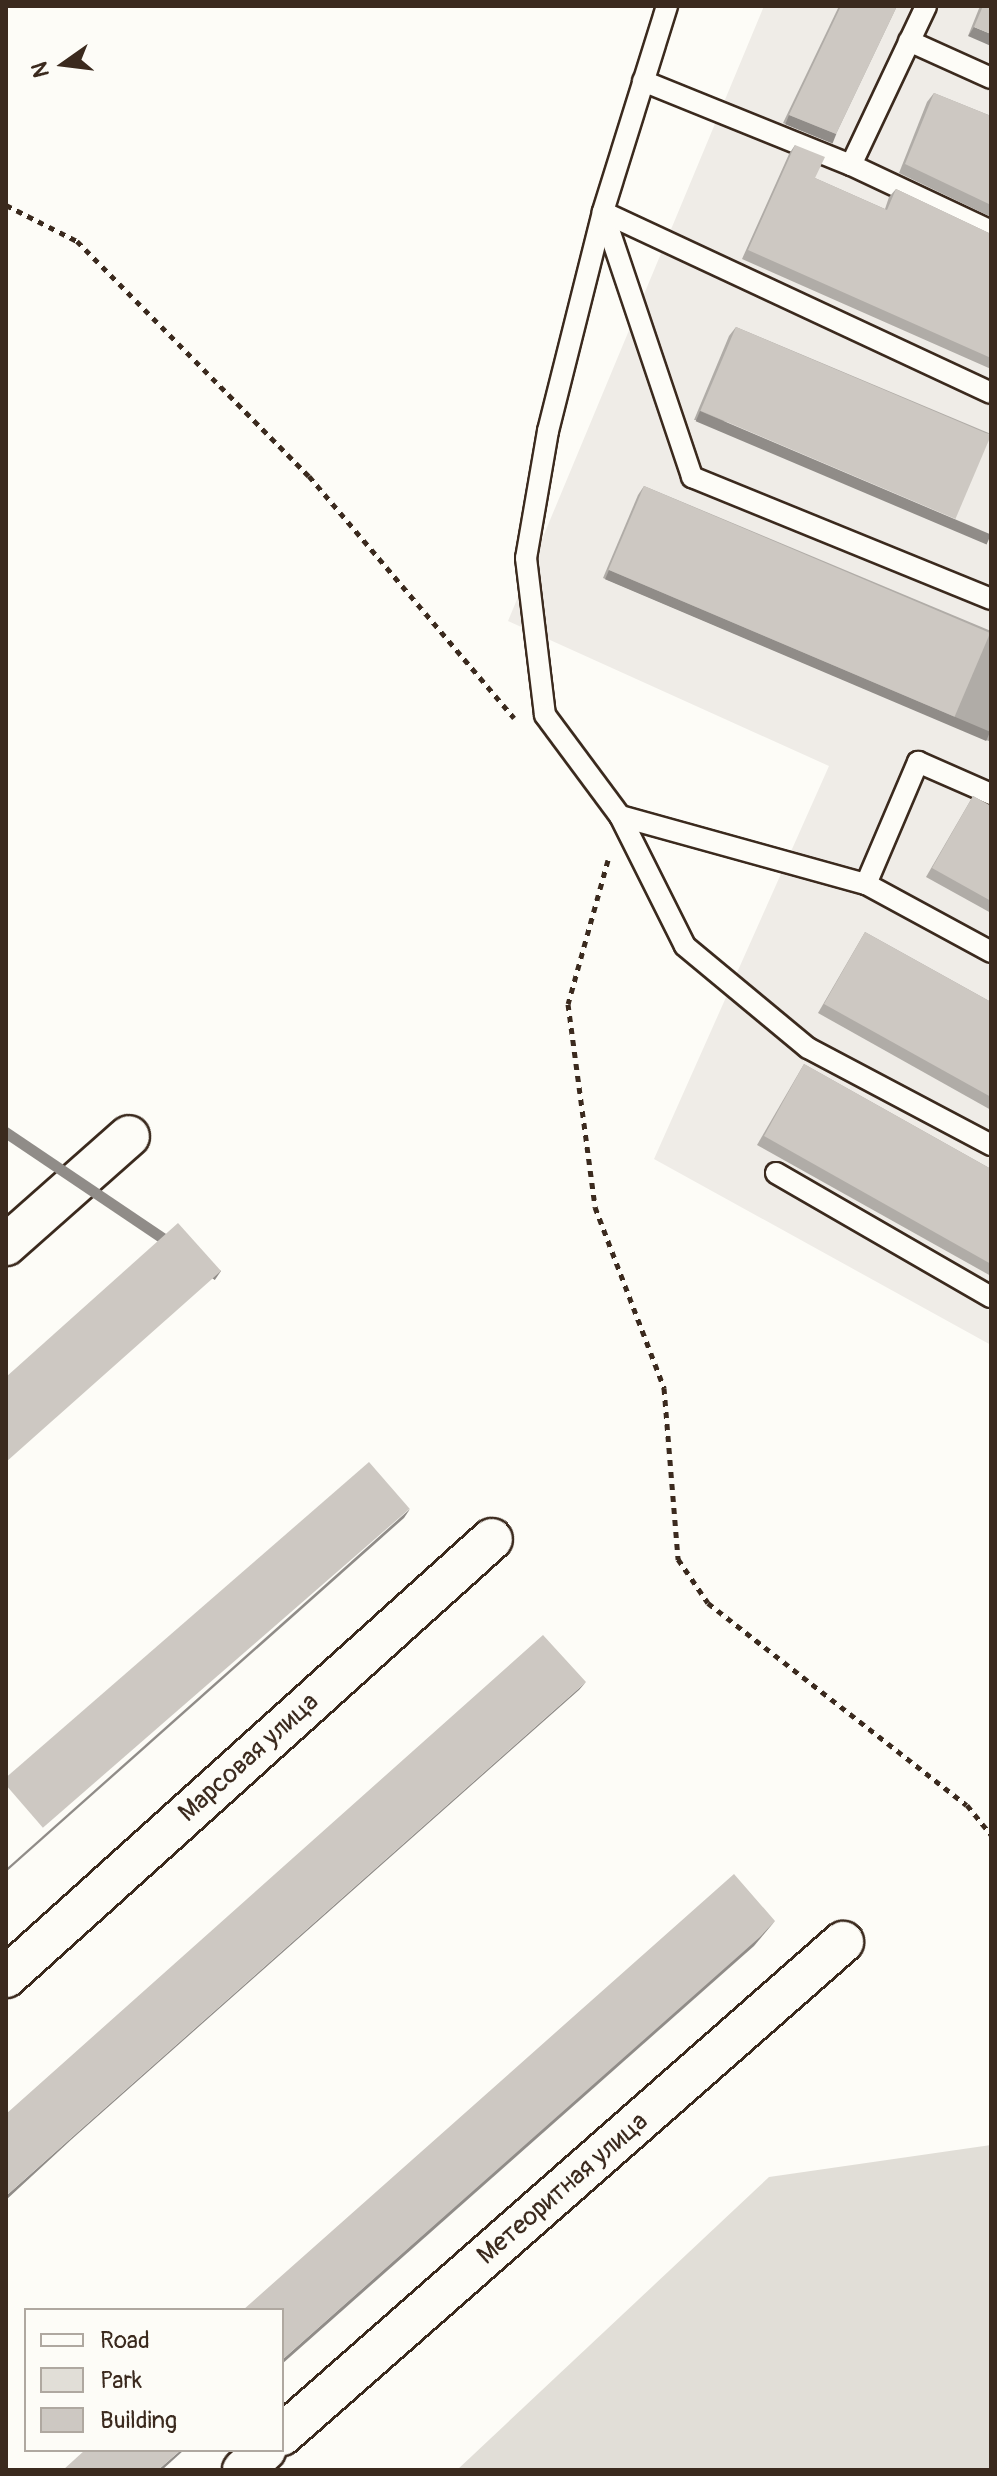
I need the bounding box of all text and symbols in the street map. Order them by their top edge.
north arrow [24,24,104,104]
text: N [25,59,56,80]
street label: Марсовая улица [173,1687,325,1829]
street label: Метеоритная улица [471,2106,655,2272]
legend [24,2308,284,2452]
text: Road [100,2326,150,2355]
text: Park [100,2366,142,2395]
text: Building [100,2406,177,2435]

